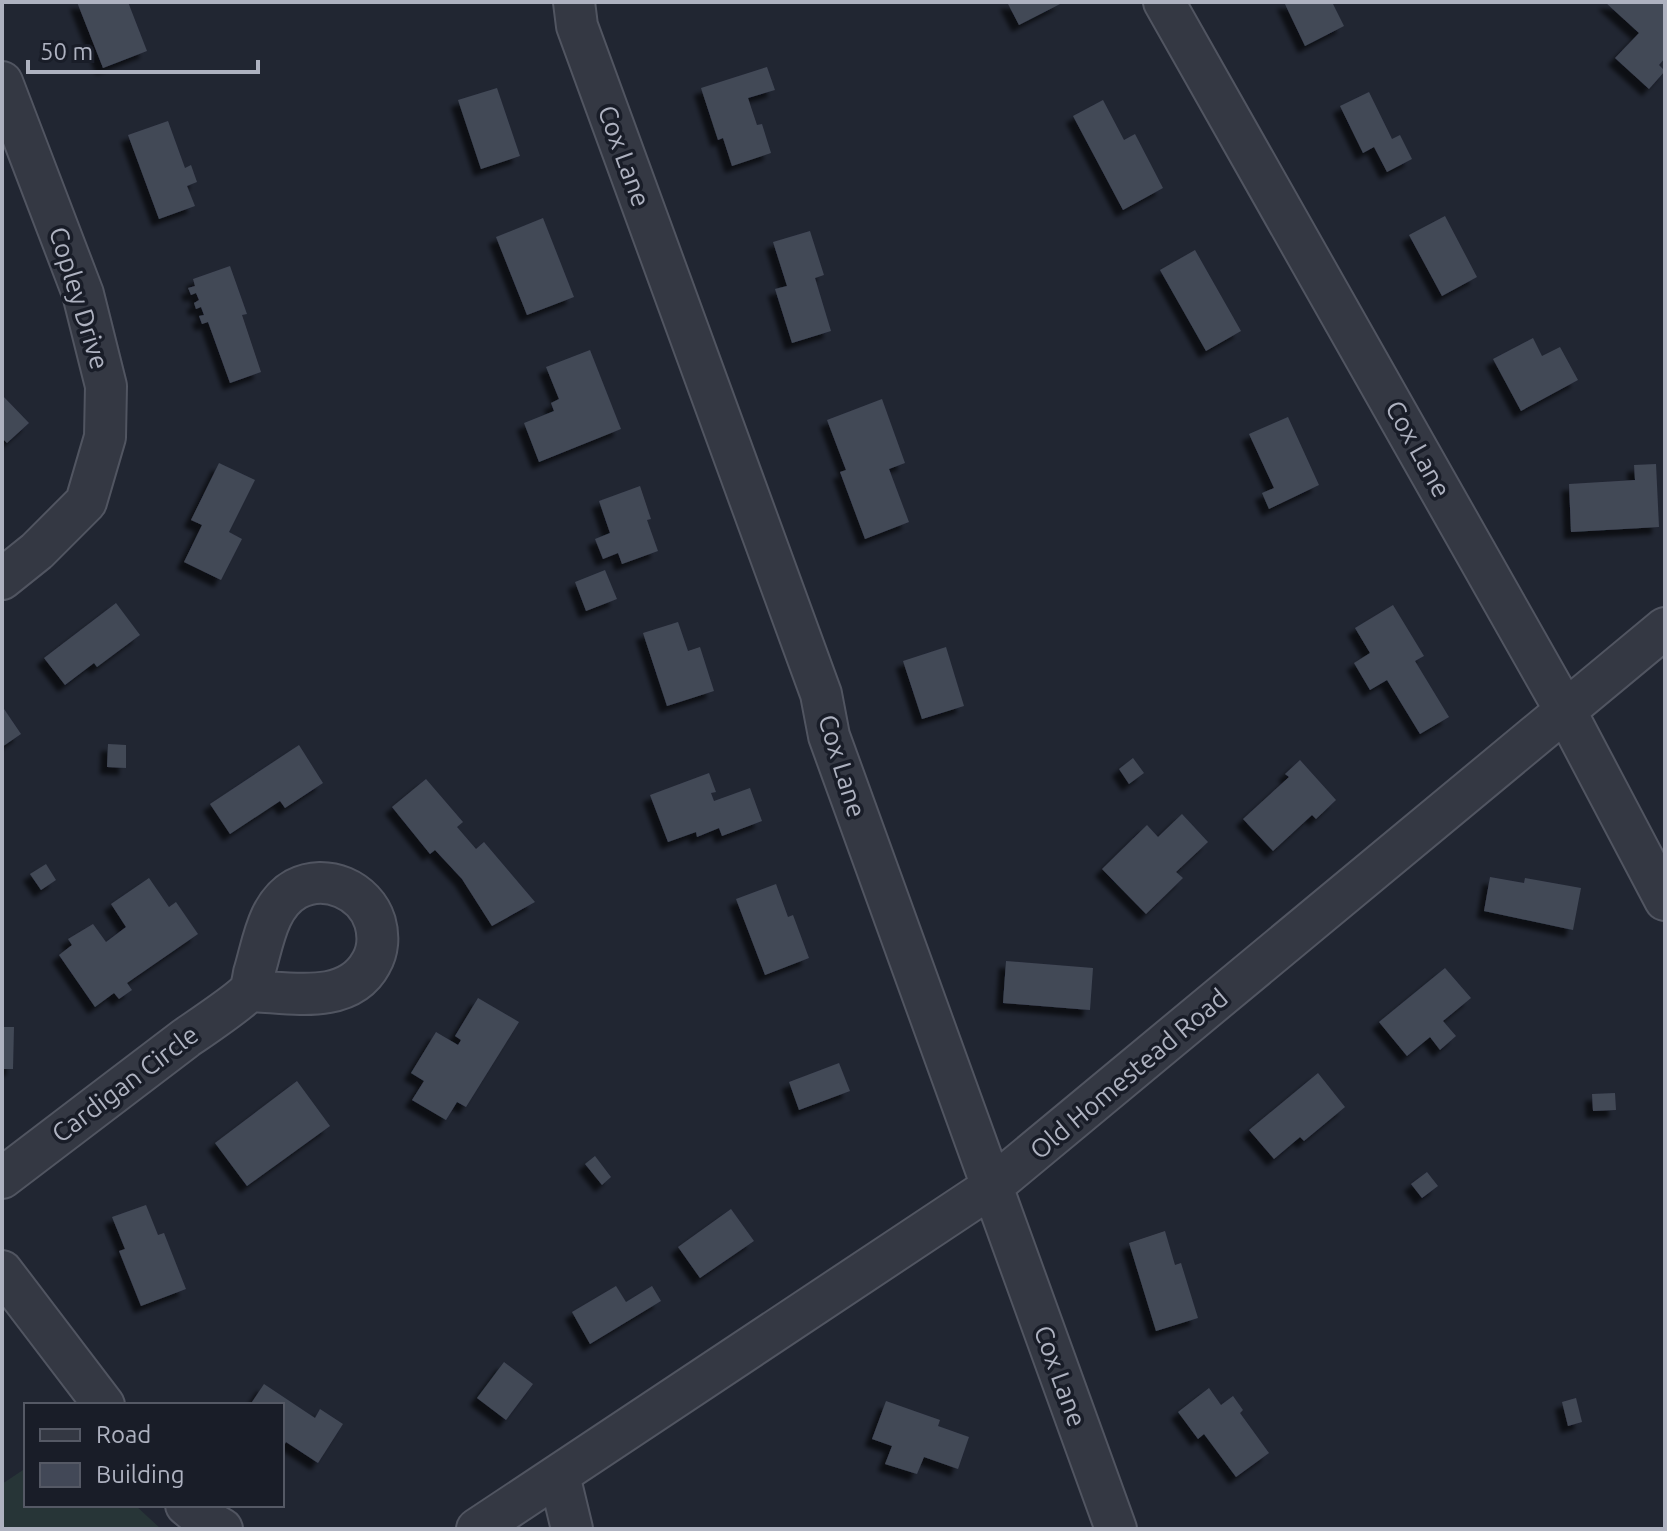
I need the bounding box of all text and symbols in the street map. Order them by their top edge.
scale bar [28,24,258,74]
text: 50 m [40,38,93,65]
street label: Cox Lane [593,101,656,210]
street label: Copley Drive [44,223,115,373]
street label: Cox Lane [1380,395,1457,502]
street label: Cox Lane [813,711,872,821]
street label: Old Homestead Road [1024,983,1233,1165]
street label: Cardigan Circle [46,1019,203,1148]
street label: Cox Lane [1029,1321,1092,1430]
legend [24,1403,284,1507]
text: Road [96,1421,151,1448]
text: Building [96,1461,184,1488]

